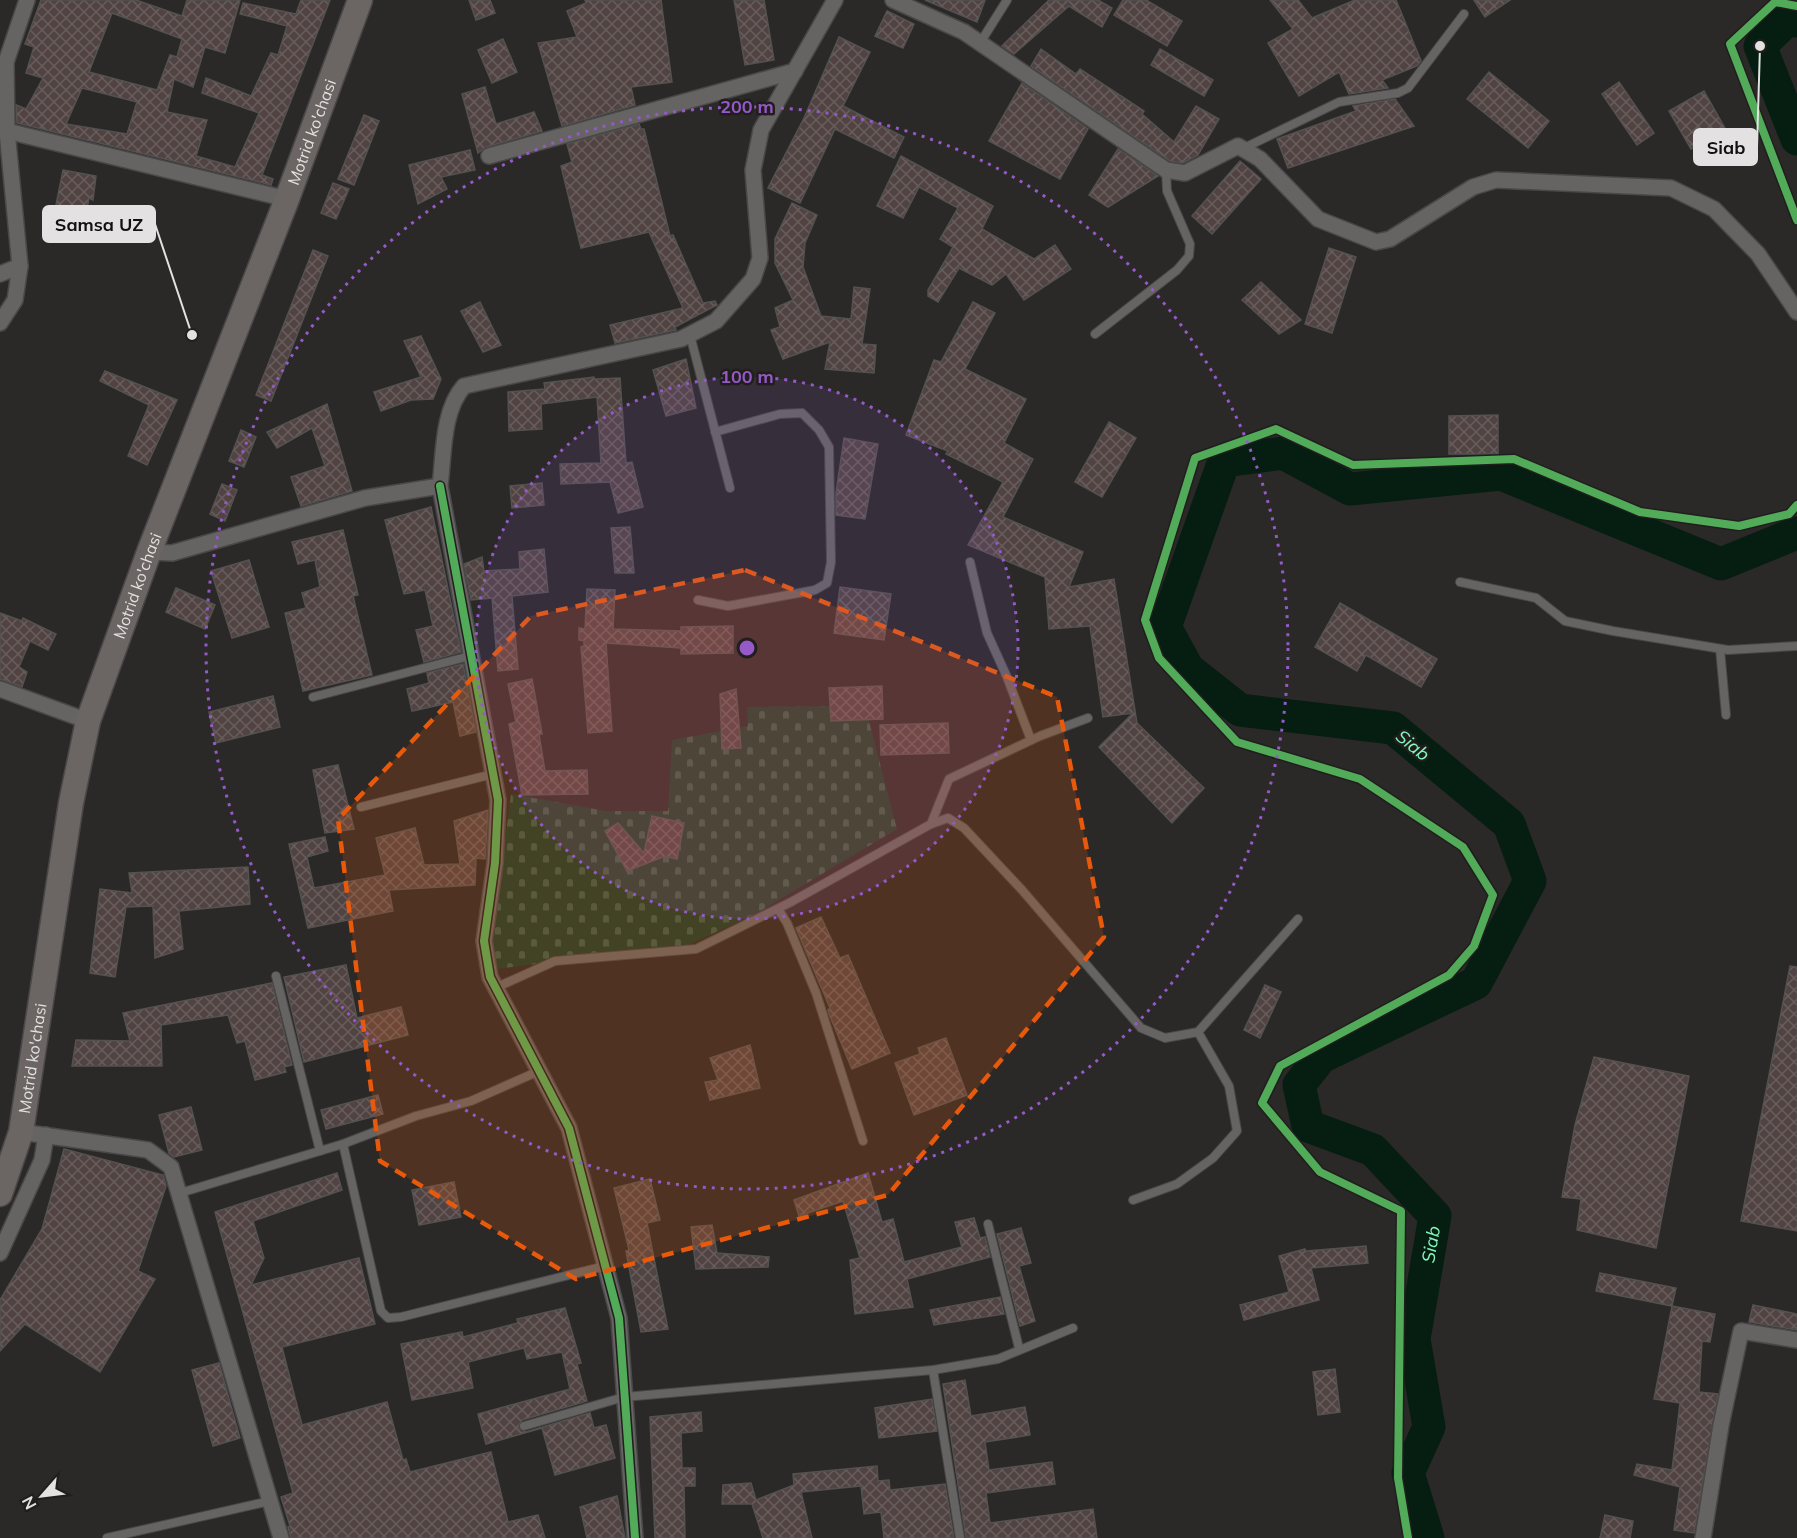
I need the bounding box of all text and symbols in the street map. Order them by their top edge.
street label: Motrid ko'chasi [283,76,340,188]
text: 200 m [720,95,774,118]
callout: Siab [1694,129,1757,165]
text: Siab [1707,136,1745,159]
callout: Samsa UZ [43,206,155,242]
text: Samsa UZ [55,213,143,236]
text: 100 m [720,365,774,388]
street label: Motrid ko'chasi [109,530,166,641]
centre of rings [737,638,757,658]
water label: Siab [1391,724,1435,766]
street label: Motrid ko'chasi [14,1002,50,1115]
water label: Siab [1416,1224,1445,1264]
north arrow [12,1466,72,1526]
text: N [17,1493,40,1513]

